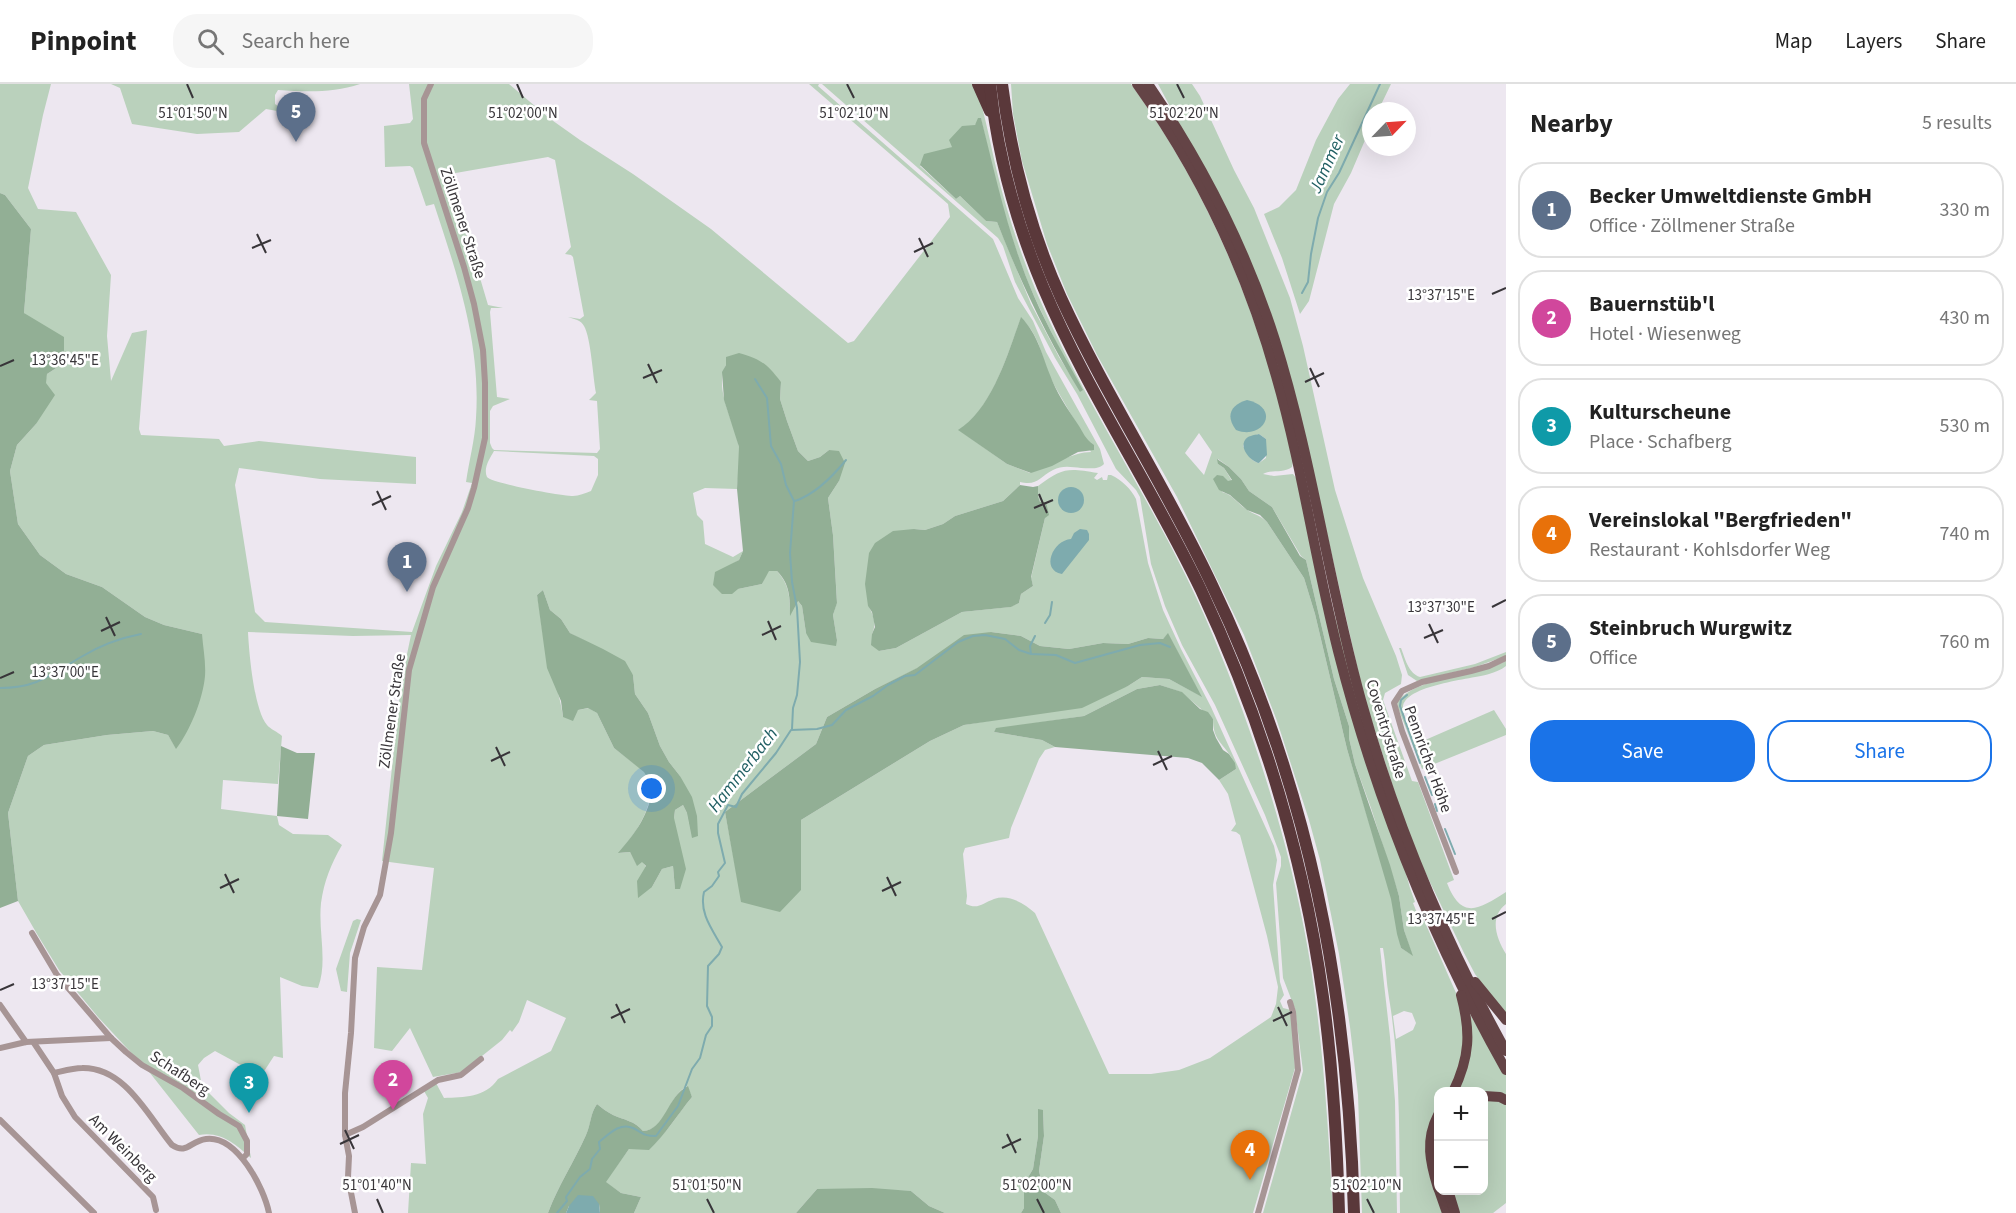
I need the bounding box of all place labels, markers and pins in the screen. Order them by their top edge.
pin: 5 [276,92,316,142]
pin: 1 [388,542,426,592]
pin: 2 [374,1060,412,1110]
pin: 3 [230,1064,268,1113]
pin: 4 [1230,1130,1270,1180]

